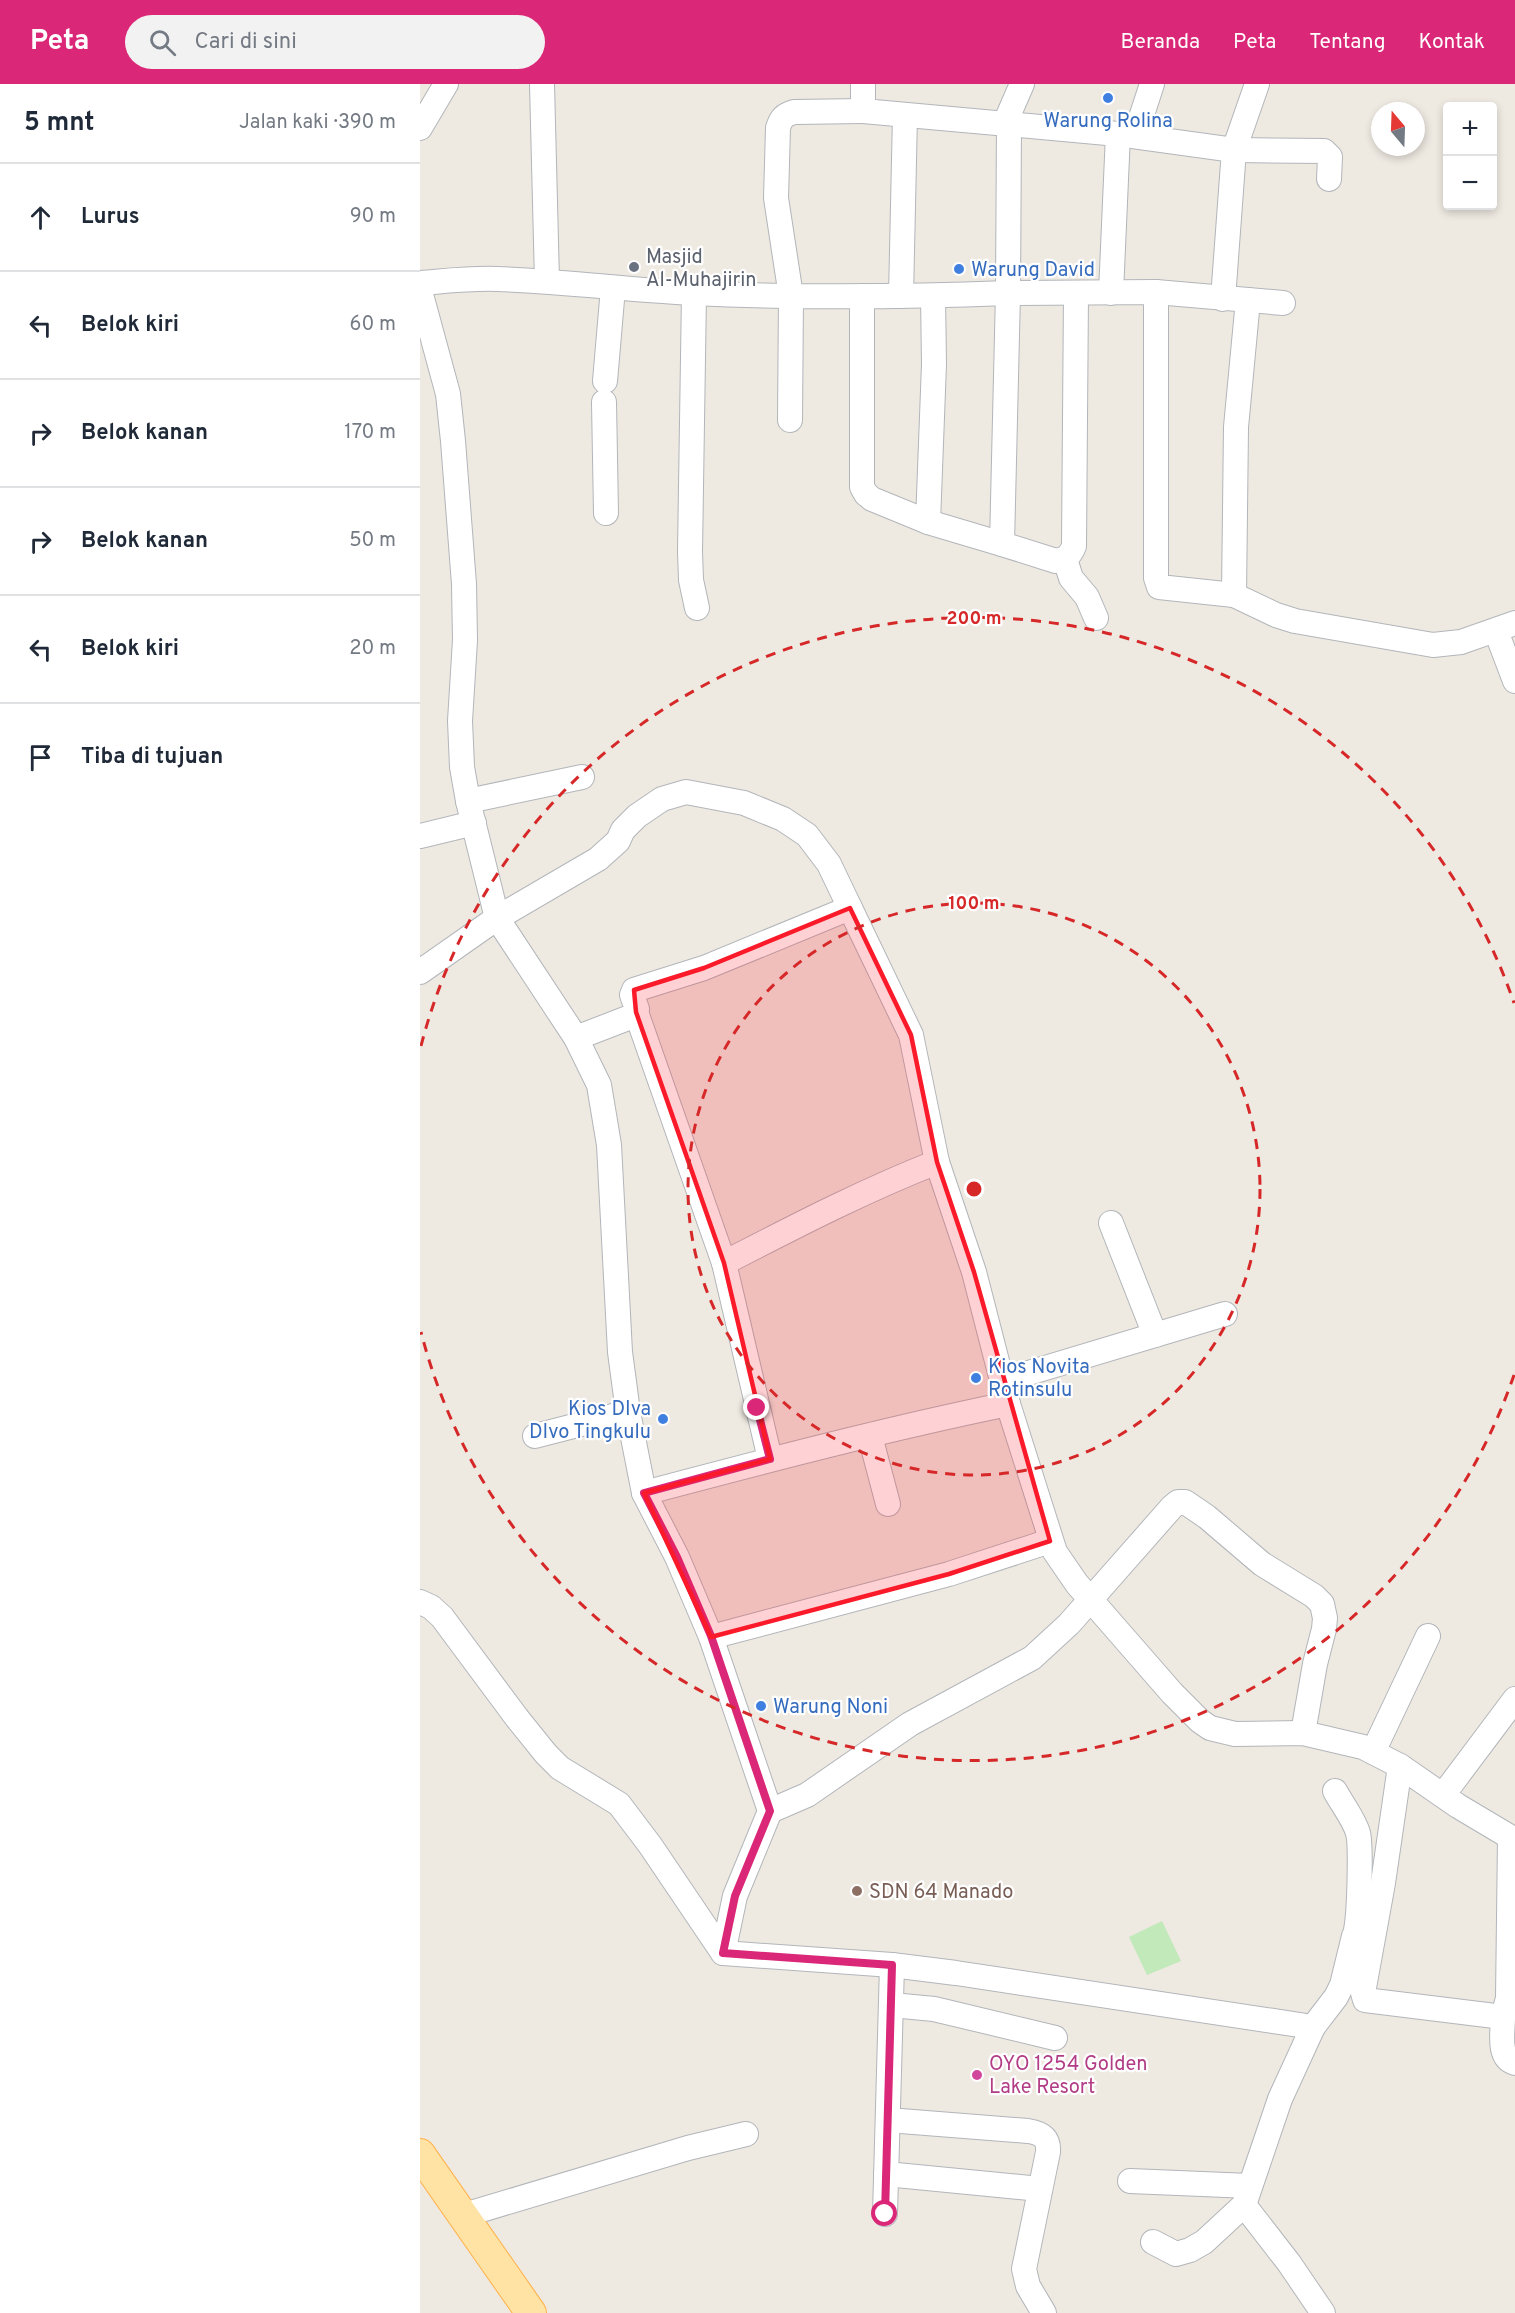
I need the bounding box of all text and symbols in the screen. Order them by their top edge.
search box [125,15,545,69]
text: Peta [30,24,89,60]
icon: search [146,26,179,59]
text: Cari di sini [194,29,297,56]
text: Beranda [1121,29,1200,56]
text: Peta [1233,29,1276,56]
text: Tentang [1309,29,1386,56]
text: Kontak [1419,29,1485,56]
marker: Warung Rolina [1101,91,1115,105]
north arrow [1371,102,1425,156]
map controls [1443,102,1497,210]
button: + [1443,102,1497,156]
text: 5 mnt [24,107,95,140]
place label: Warung Rolina [1043,109,1173,135]
text: Jalan kaki · 390 m [239,110,396,136]
button: − [1443,156,1497,210]
icon: ahead [24,201,57,234]
text: Lurus [81,204,140,231]
text: 90 m [350,204,396,230]
place label: Masjid Al-Muhajirin [646,245,757,294]
place label: Warung David [971,258,1095,284]
marker: Masjid Al-Muhajirin [627,260,641,274]
marker: Warung David [952,262,966,276]
icon: left [24,309,57,342]
text: Belok kiri [81,312,179,339]
text: 60 m [350,312,396,338]
icon: right [24,417,57,450]
text: Belok kanan [81,420,208,447]
text: 170 m [344,420,396,446]
icon: right [24,525,57,558]
text: Belok kanan [81,528,208,555]
text: 50 m [349,528,396,554]
text: 200 m [946,608,1002,631]
icon: left [24,633,57,666]
text: Belok kiri [81,636,179,663]
text: 20 m [349,636,396,662]
icon: arrive [24,741,57,774]
text: Tiba di tujuan [81,744,223,771]
text: 100 m [948,893,1000,916]
centre of rings [964,1179,984,1199]
place label: Kios Novita Rotinsulu [988,1355,1090,1404]
marker: Kios Novita Rotinsulu [969,1371,983,1385]
route end [743,1394,769,1420]
place label: Kios DIva DIvo Tingkulu [529,1397,651,1446]
marker: Kios DIva DIvo Tingkulu [656,1412,670,1426]
place label: Warung Noni [773,1695,888,1721]
marker: Warung Noni [754,1699,768,1713]
place label: SDN 64 Manado [869,1880,1013,1906]
marker: SDN 64 Manado [850,1884,864,1898]
place label: OYO 1254 Golden Lake Resort [989,2052,1148,2101]
marker: OYO 1254 Golden Lake Resort [970,2068,984,2082]
route start [871,2200,897,2226]

